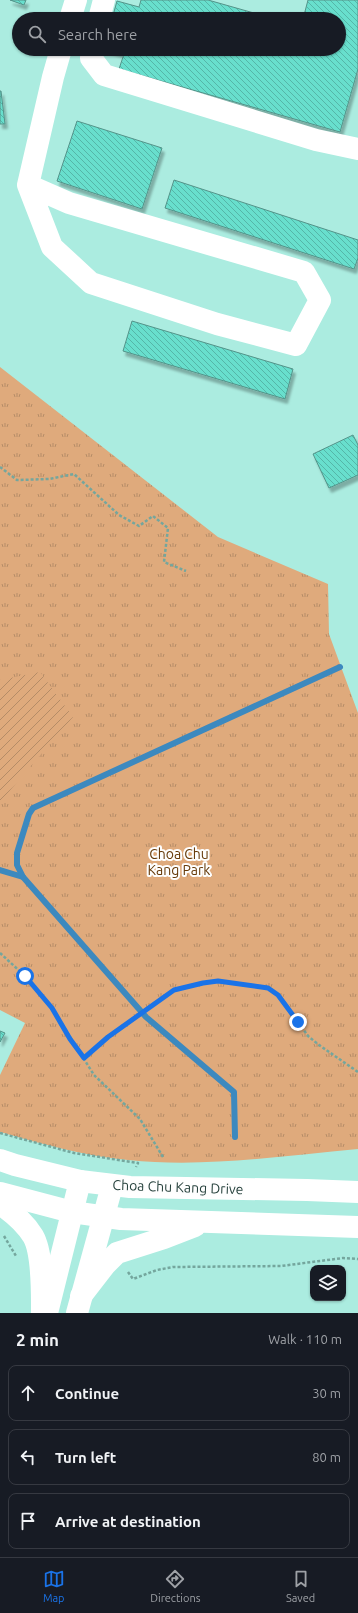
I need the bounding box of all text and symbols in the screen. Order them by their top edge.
search box [12,12,346,56]
icon: search [26,23,48,45]
text: Search here [58,26,137,43]
park label: Choa Chu Kang Park [148,846,210,878]
route start [16,967,34,985]
route end [289,1013,307,1031]
street label: Choa Chu Kang Drive [112,1177,244,1197]
map controls [310,1265,346,1301]
button: layers [310,1265,346,1301]
text: 2 min [16,1330,59,1349]
text: Walk · 110 m [268,1332,342,1346]
icon: ahead [17,1382,39,1404]
text: Continue [55,1385,119,1402]
text: 30 m [312,1386,341,1400]
icon: left [17,1446,39,1468]
text: Turn left [55,1449,116,1466]
text: 80 m [312,1450,341,1464]
icon: arrive [17,1510,39,1532]
text: Arrive at destination [55,1513,201,1530]
tab: Map [43,1568,65,1604]
tab: Directions [150,1568,200,1604]
tab: Saved [286,1568,315,1604]

